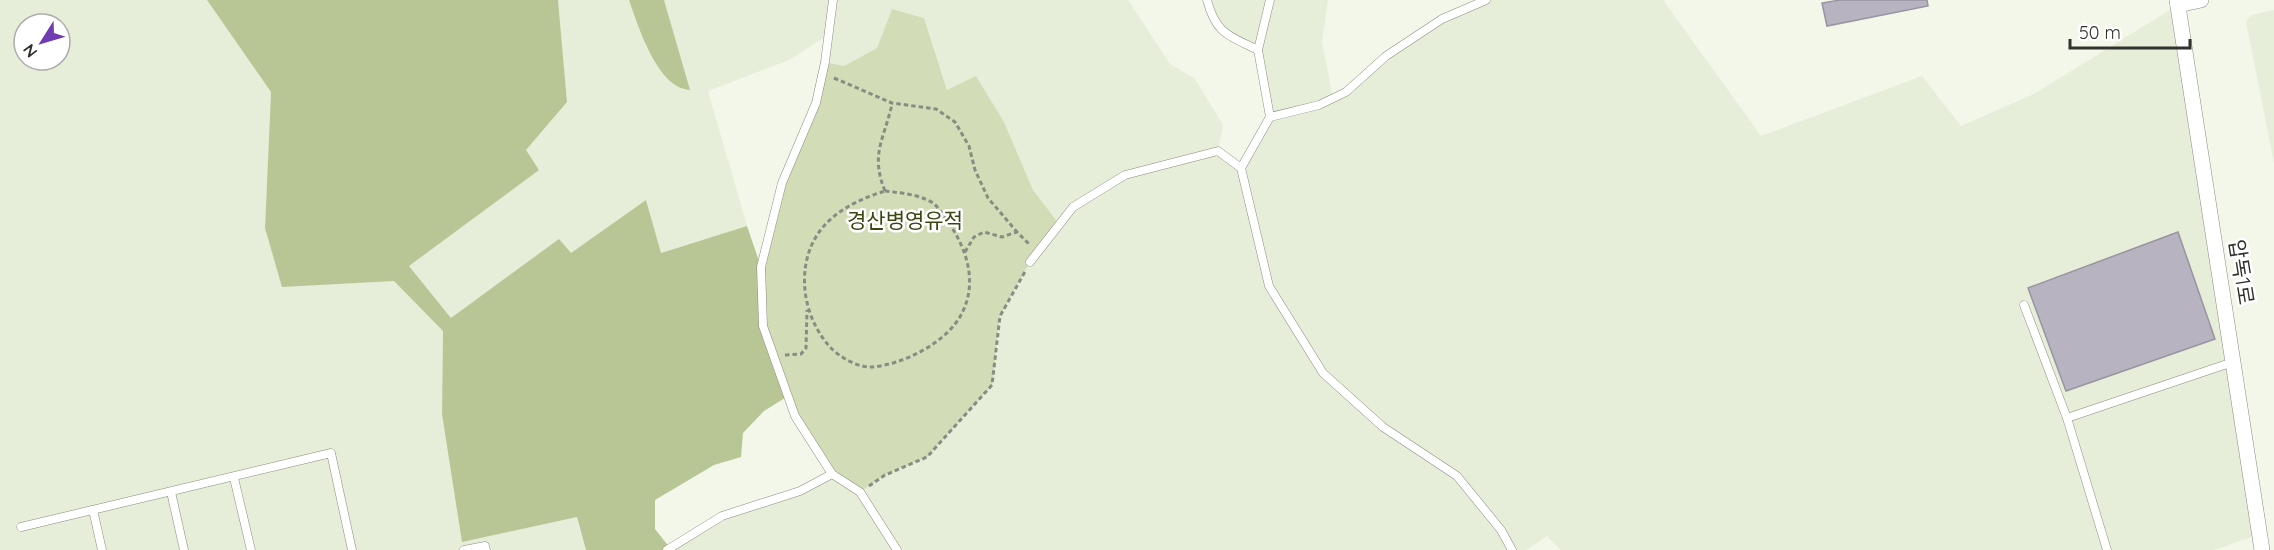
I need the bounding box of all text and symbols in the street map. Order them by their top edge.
north arrow [12,12,72,72]
scale bar [2070,12,2190,50]
text: 50 m [2079,21,2121,44]
text: N [18,40,42,62]
park label: 경산병영유적 [847,207,963,233]
street label: 압독1로 [2224,237,2260,306]

